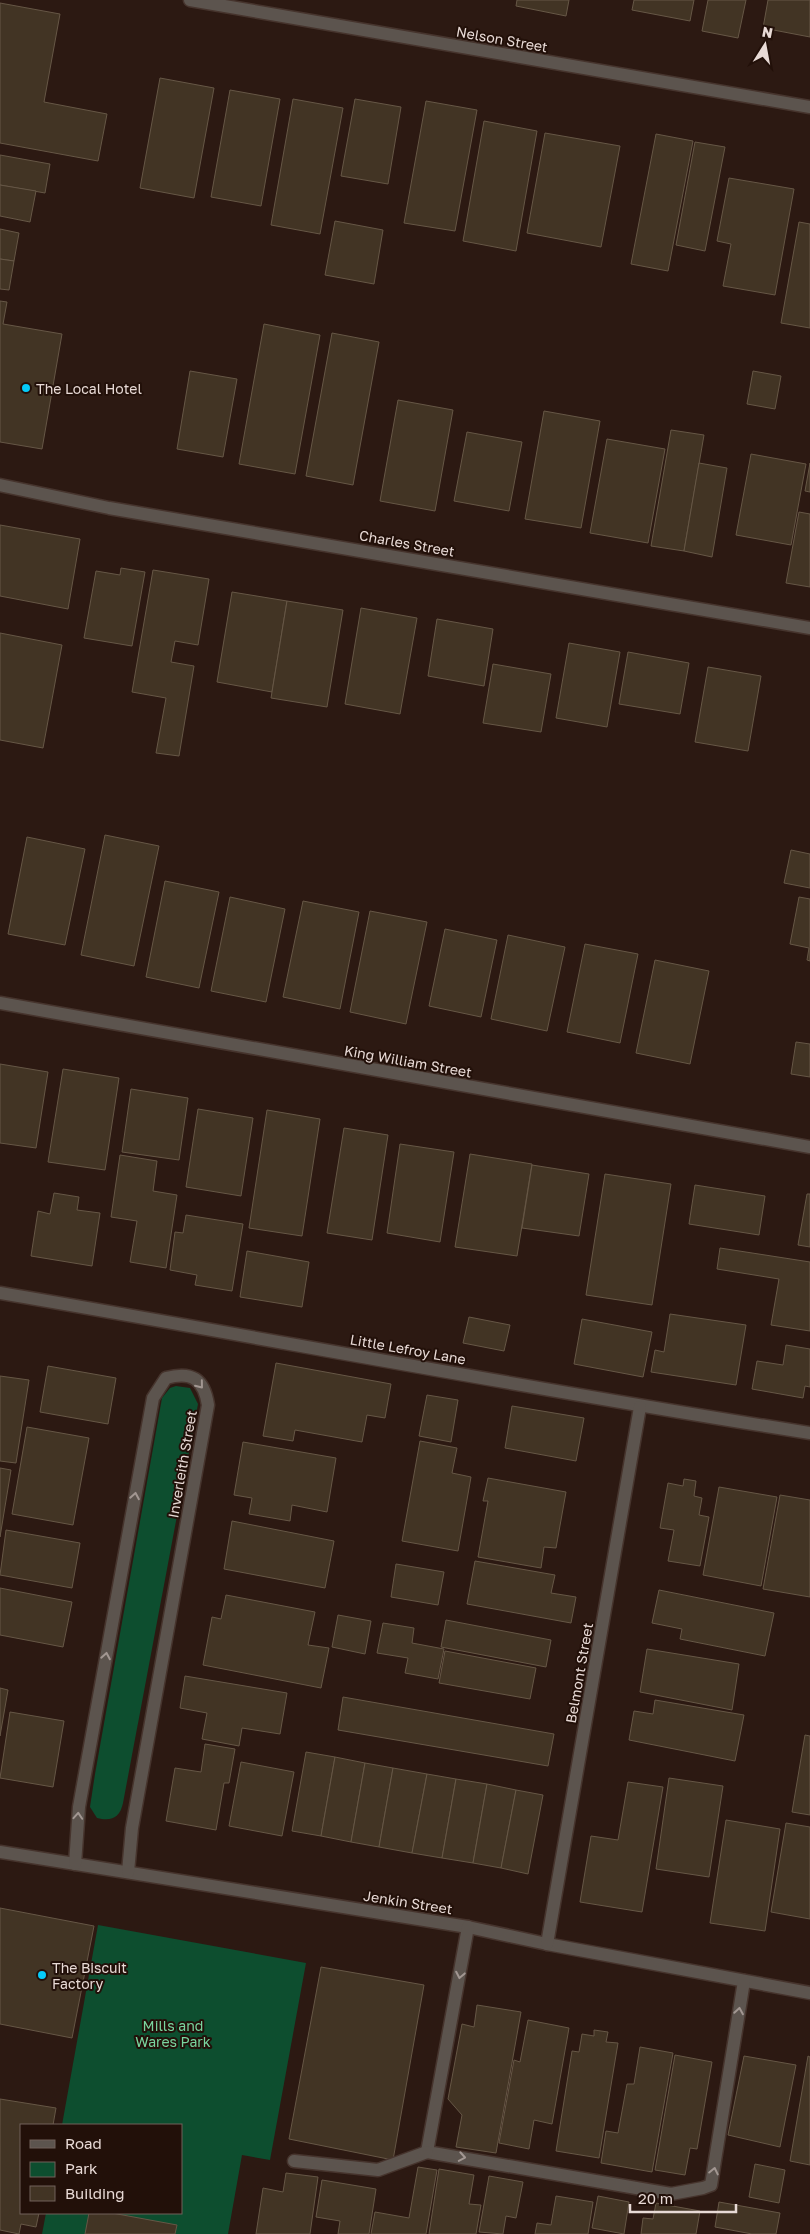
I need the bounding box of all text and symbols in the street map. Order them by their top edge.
north arrow [740,20,790,70]
text: N [761,22,774,41]
street label: Nelson Street [455,23,549,55]
place label: The Local Hotel [36,380,142,397]
marker: The Local Hotel [20,382,32,394]
street label: Charles Street [358,526,456,560]
street label: King William Street [343,1041,473,1081]
street label: Little Lefroy Lane [349,1330,467,1368]
one-way arrow [195,1379,204,1388]
street label: Inverleith Street [164,1409,200,1519]
one-way arrow [130,1491,140,1500]
street label: Belmont Street [562,1621,596,1725]
one-way arrow [100,1651,111,1660]
one-way arrow [72,1811,83,1819]
street label: Jenkin Street [362,1887,454,1917]
place label: The Biscuit Factory [52,1959,127,1992]
marker: The Biscuit Factory [36,1969,48,1981]
one-way arrow [455,1971,465,1979]
one-way arrow [733,2006,744,2014]
park label: Mills and Wares Park [135,2017,211,2050]
legend [20,2124,182,2214]
text: Road [65,2134,102,2152]
one-way arrow [457,2151,466,2161]
text: Park [65,2159,98,2177]
one-way arrow [708,2167,718,2176]
scale bar [630,2182,736,2214]
text: Building [65,2184,125,2202]
text: 20 m [638,2189,673,2207]

